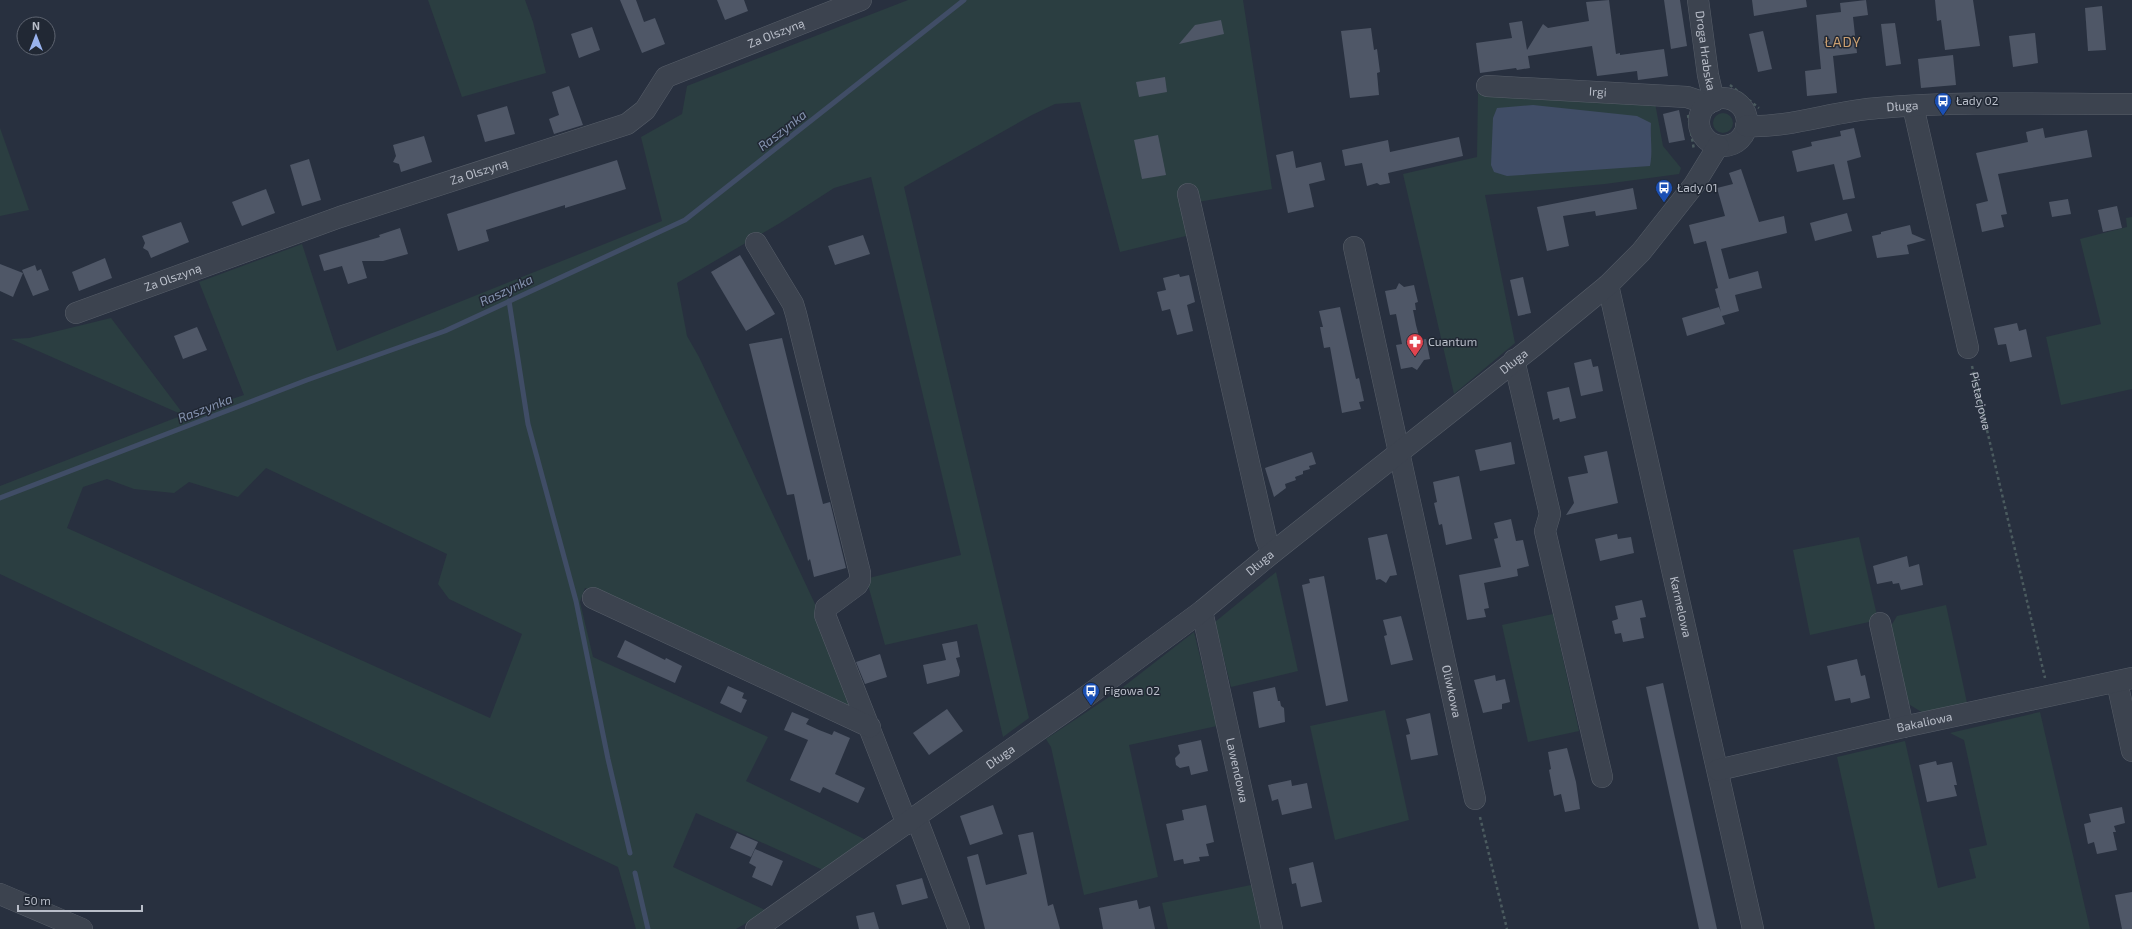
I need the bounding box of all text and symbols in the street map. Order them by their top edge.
street label: Droga Hrabska [1693,10,1719,92]
street label: Za Olszyną [745,15,806,50]
north arrow [16,16,56,56]
text: N [32,19,40,32]
district label: ŁADY [1824,33,1862,50]
street label: Irgi [1589,84,1607,99]
bus stop icon: Łady 02 [1933,91,1953,116]
place label: Łady 02 [1956,93,1999,107]
street label: Długa [1886,97,1919,113]
water label: Raszynka [755,106,809,154]
street label: Za Olszyną [448,155,509,187]
bus stop icon: Łady 01 [1654,178,1674,203]
place label: Łady 01 [1677,180,1717,194]
street label: Za Olszyną [142,260,203,294]
water label: Raszynka [477,271,535,309]
pharmacy icon: Cuantum [1405,332,1425,357]
place label: Cuantum [1428,334,1477,348]
street label: Długa [1496,346,1530,376]
street label: Pistacjowa [1968,370,1995,431]
water label: Raszynka [175,390,235,426]
street label: Długa [1242,547,1276,578]
street label: Karmelowa [1668,575,1695,639]
street label: Oliwkowa [1440,664,1465,719]
bus stop icon: Figowa 02 [1081,681,1101,706]
place label: Figowa 02 [1104,683,1160,697]
street label: Bakaliowa [1895,709,1953,734]
street label: Lawendowa [1224,736,1252,804]
street label: Długa [983,741,1017,771]
scale bar [18,887,142,913]
text: 50 m [24,893,51,907]

